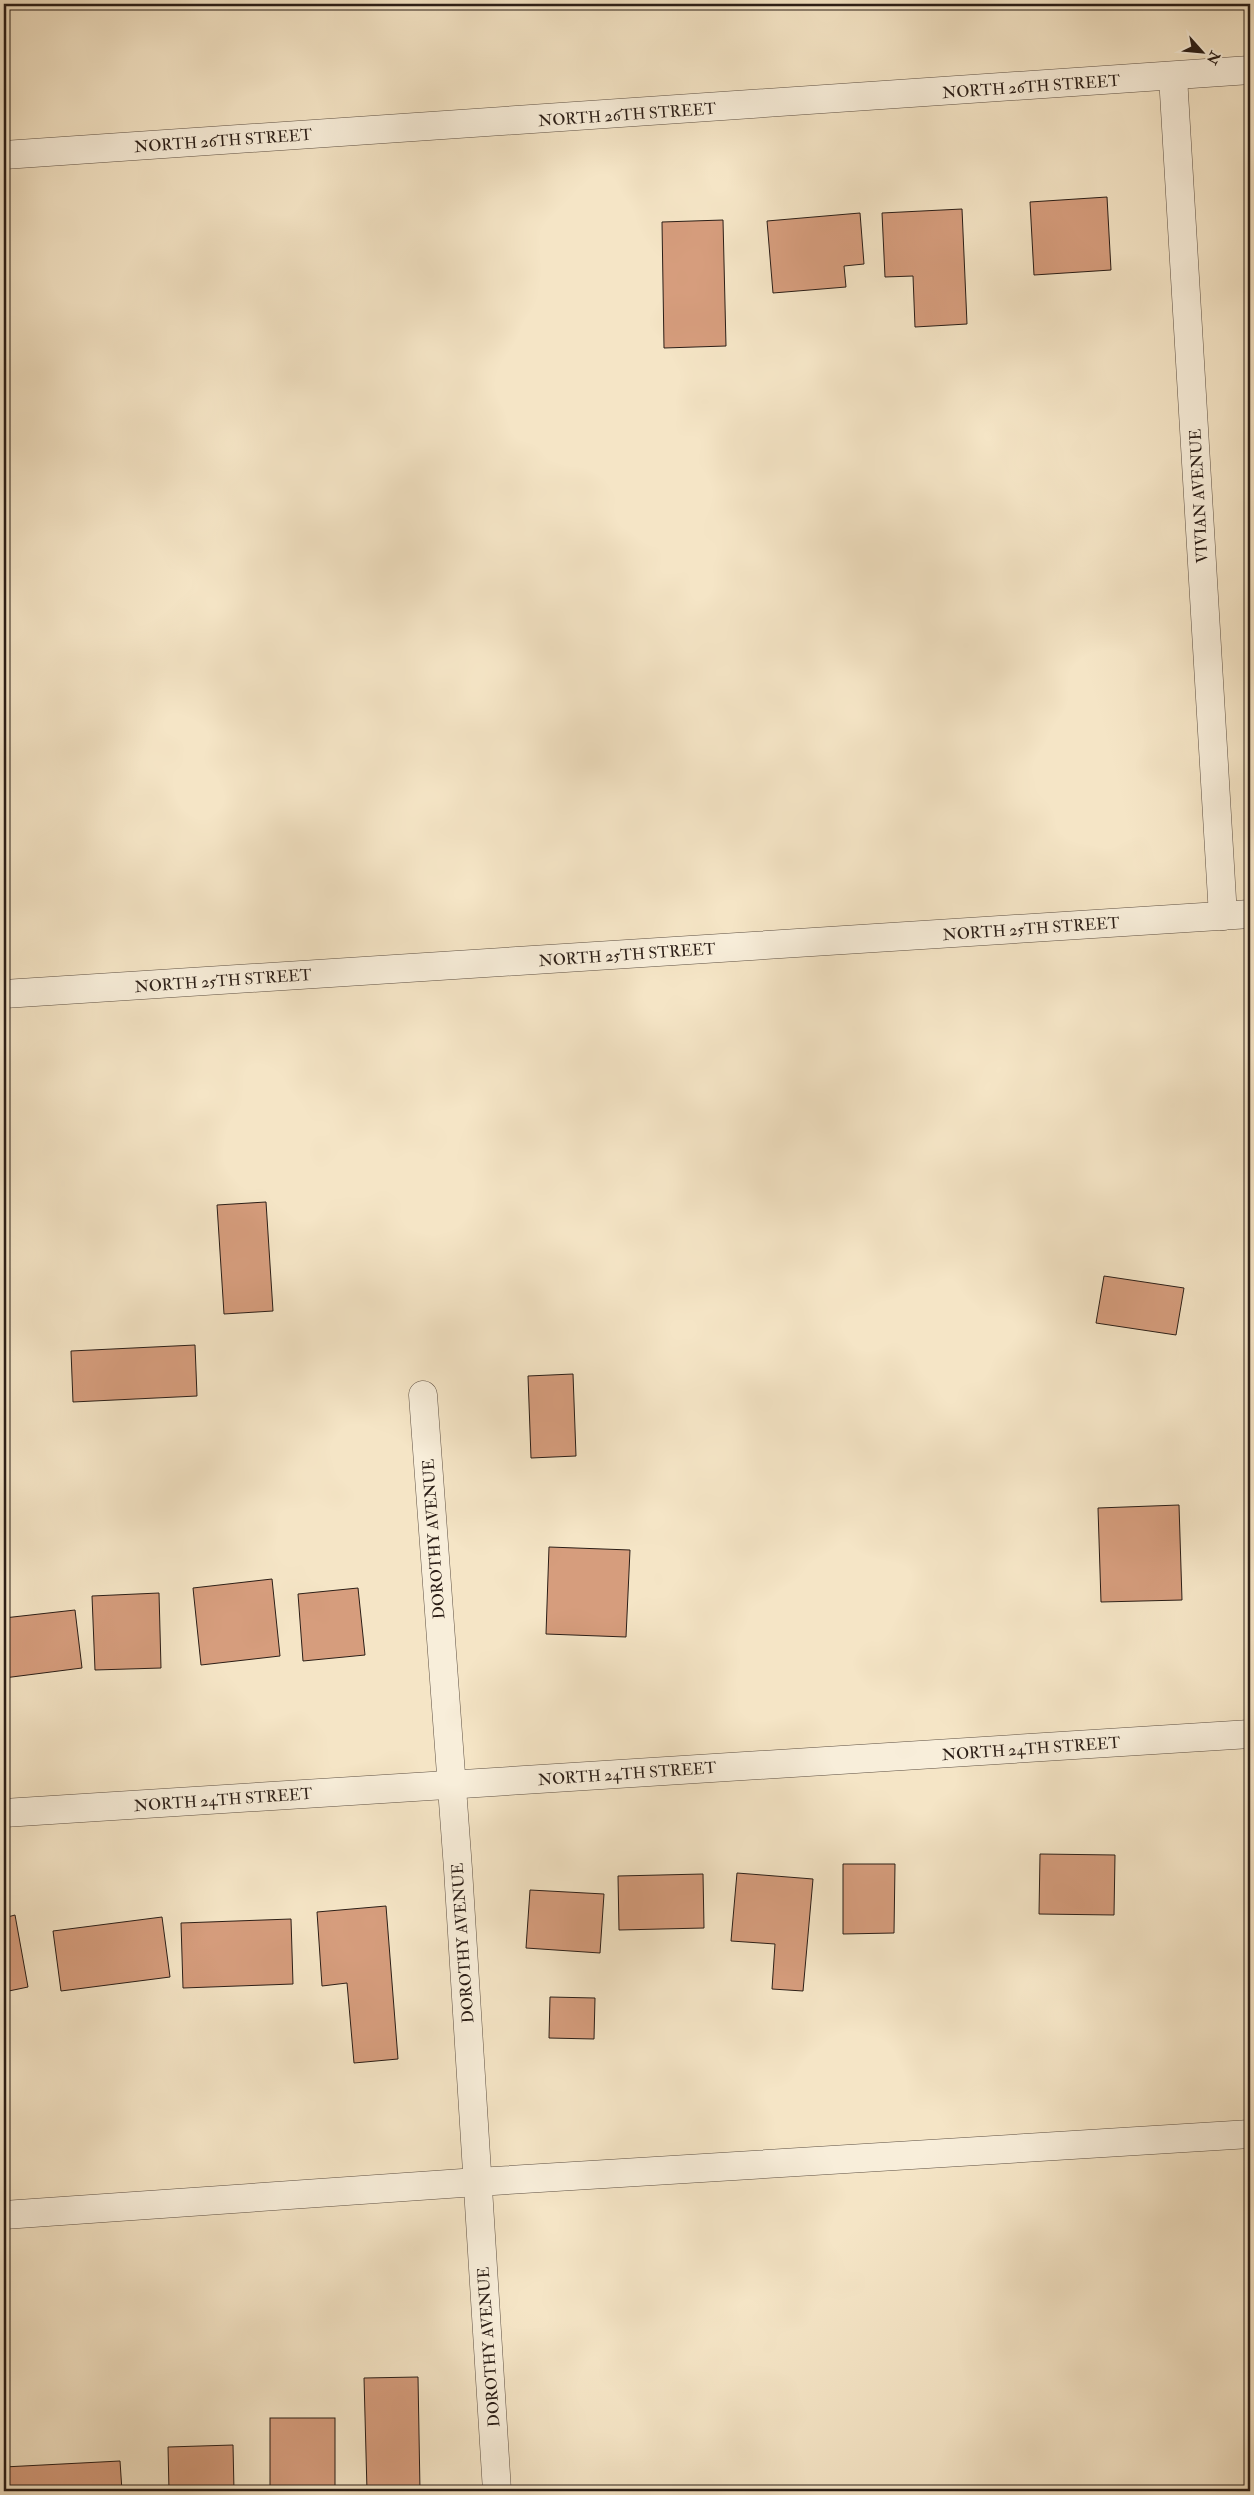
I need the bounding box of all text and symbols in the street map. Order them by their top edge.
north arrow [1176,28,1226,78]
text: N [1203,47,1224,68]
street label: NORTH 26TH STREET [942,71,1121,103]
street label: NORTH 26TH STREET [538,99,717,131]
street label: NORTH 26TH STREET [134,125,313,157]
street label: VIVIAN AVENUE [1185,428,1213,564]
street label: NORTH 25TH STREET [942,913,1120,945]
street label: NORTH 25TH STREET [538,939,716,971]
street label: NORTH 25TH STREET [134,965,312,997]
street label: DOROTHY AVENUE [418,1458,450,1620]
street label: NORTH 24TH STREET [941,1733,1121,1765]
street label: NORTH 24TH STREET [537,1758,717,1790]
street label: NORTH 24TH STREET [133,1784,313,1816]
street label: DOROTHY AVENUE [447,1862,479,2024]
street label: DOROTHY AVENUE [473,2266,505,2428]

